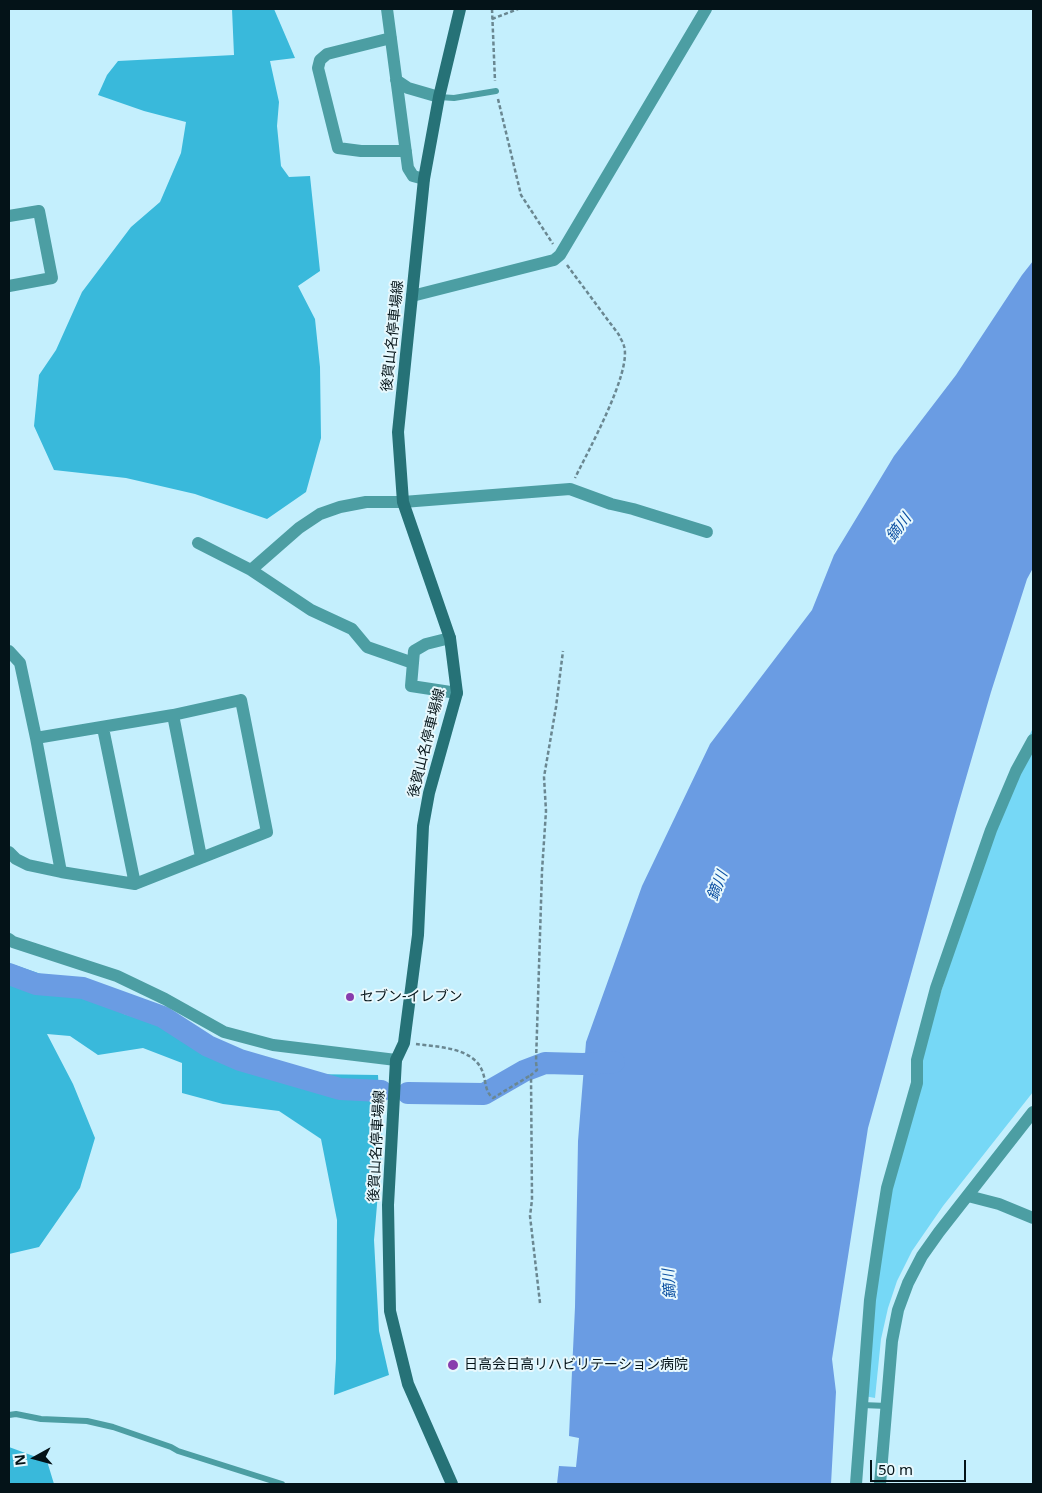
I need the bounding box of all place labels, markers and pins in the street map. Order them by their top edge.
place label: セブン-イレブン [360,989,463,1005]
marker: セブン-イレブン [344,991,356,1003]
place label: 日高会日高リハビリテーション病院 [464,1357,688,1373]
marker: 日高会日高リハビリテーション病院 [446,1358,460,1372]

